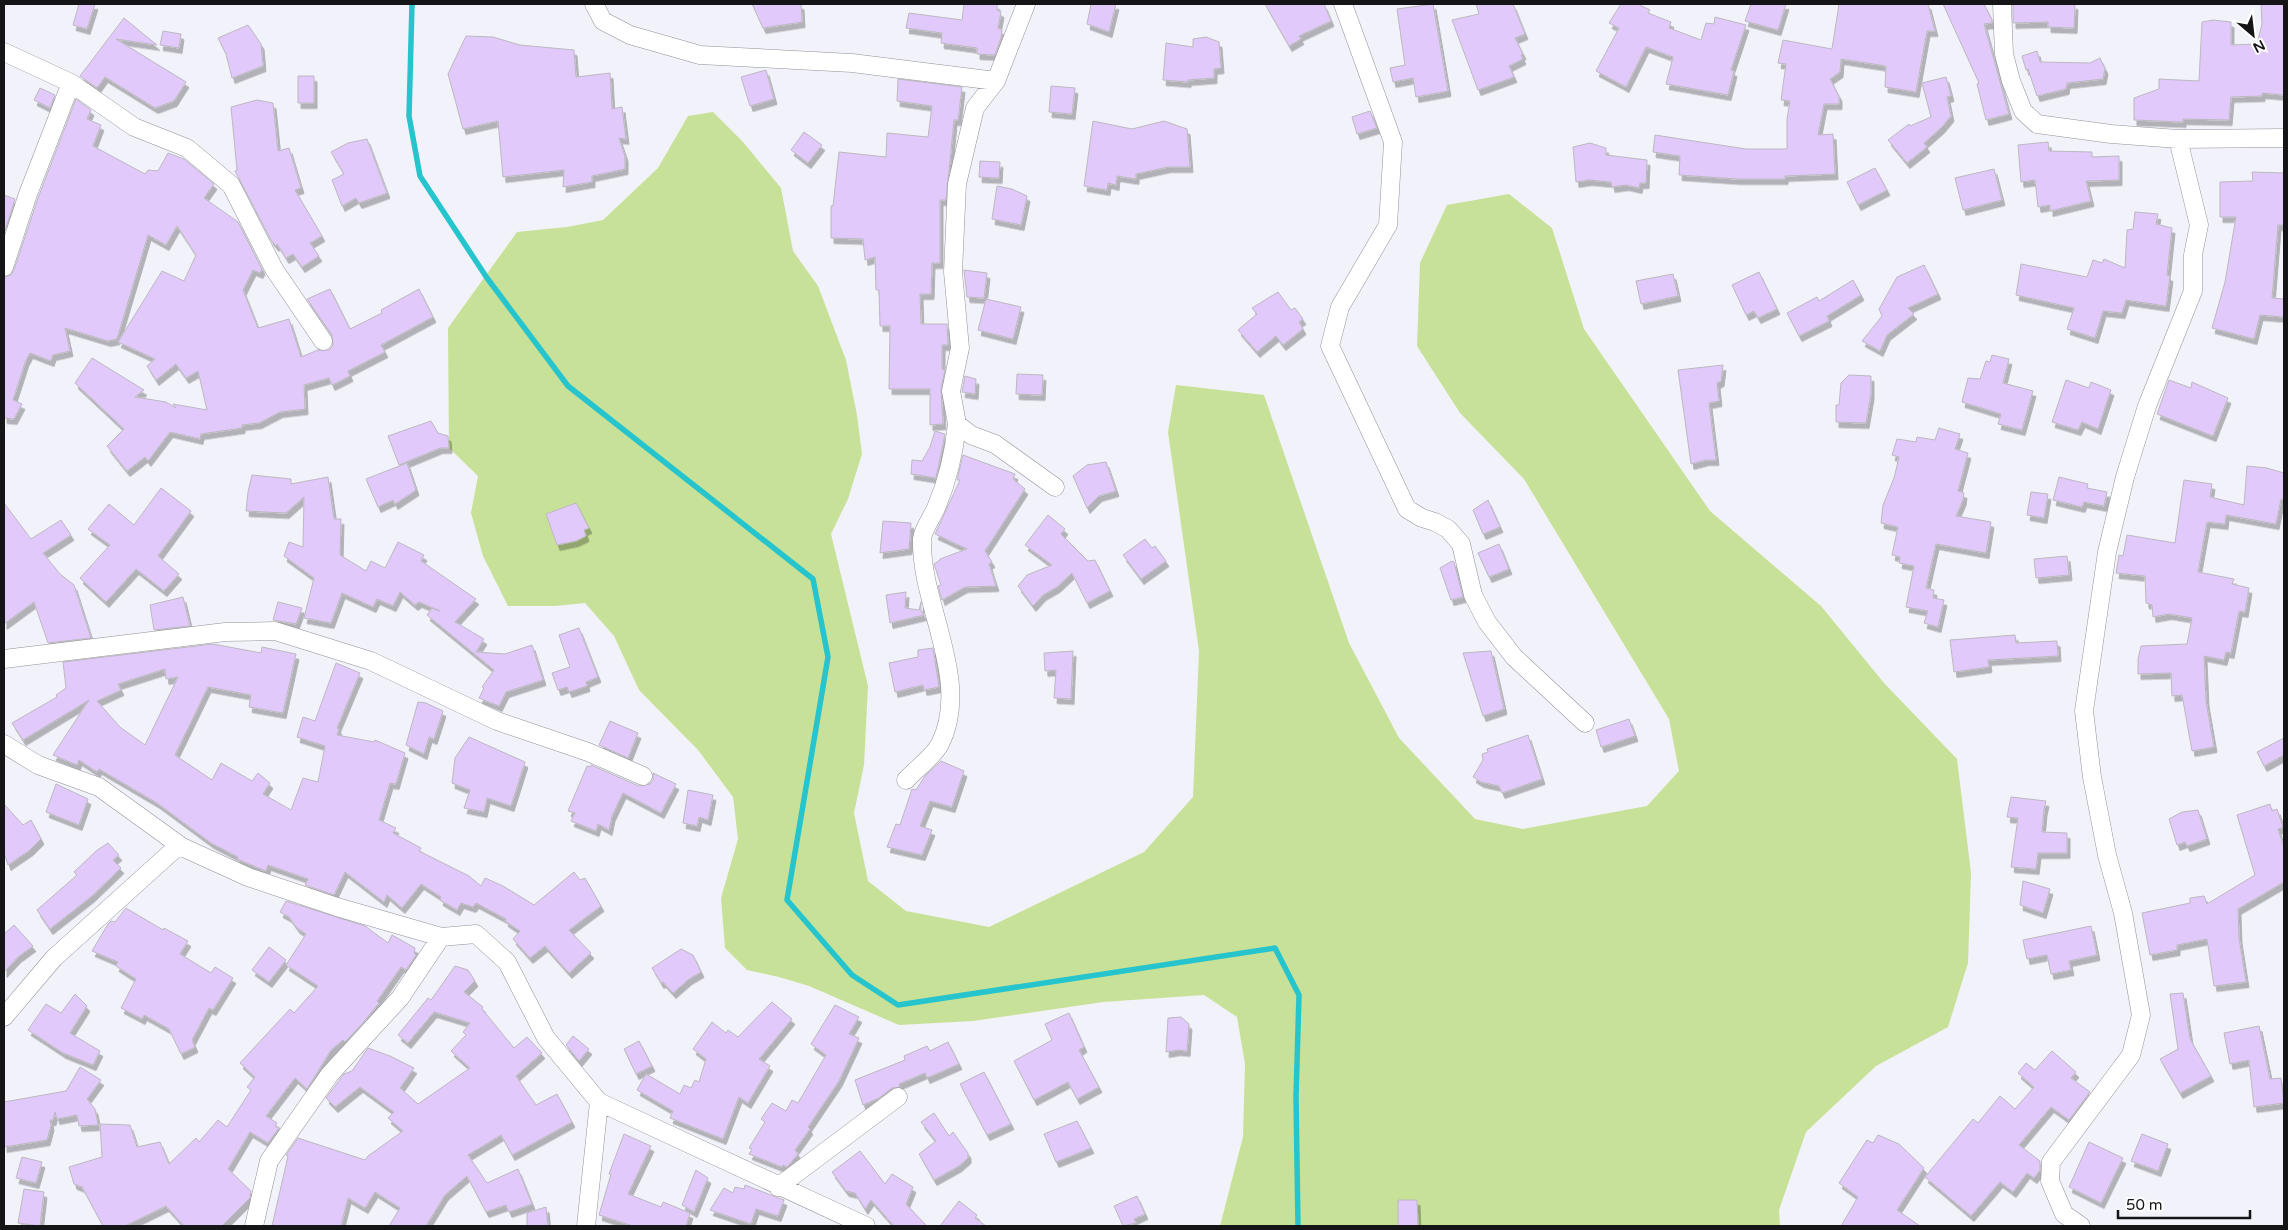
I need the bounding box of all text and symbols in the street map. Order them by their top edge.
north arrow [2228,10,2278,60]
text: N [2250,36,2268,56]
scale bar [2118,1188,2250,1220]
text: 50 m [2126,1196,2163,1214]

